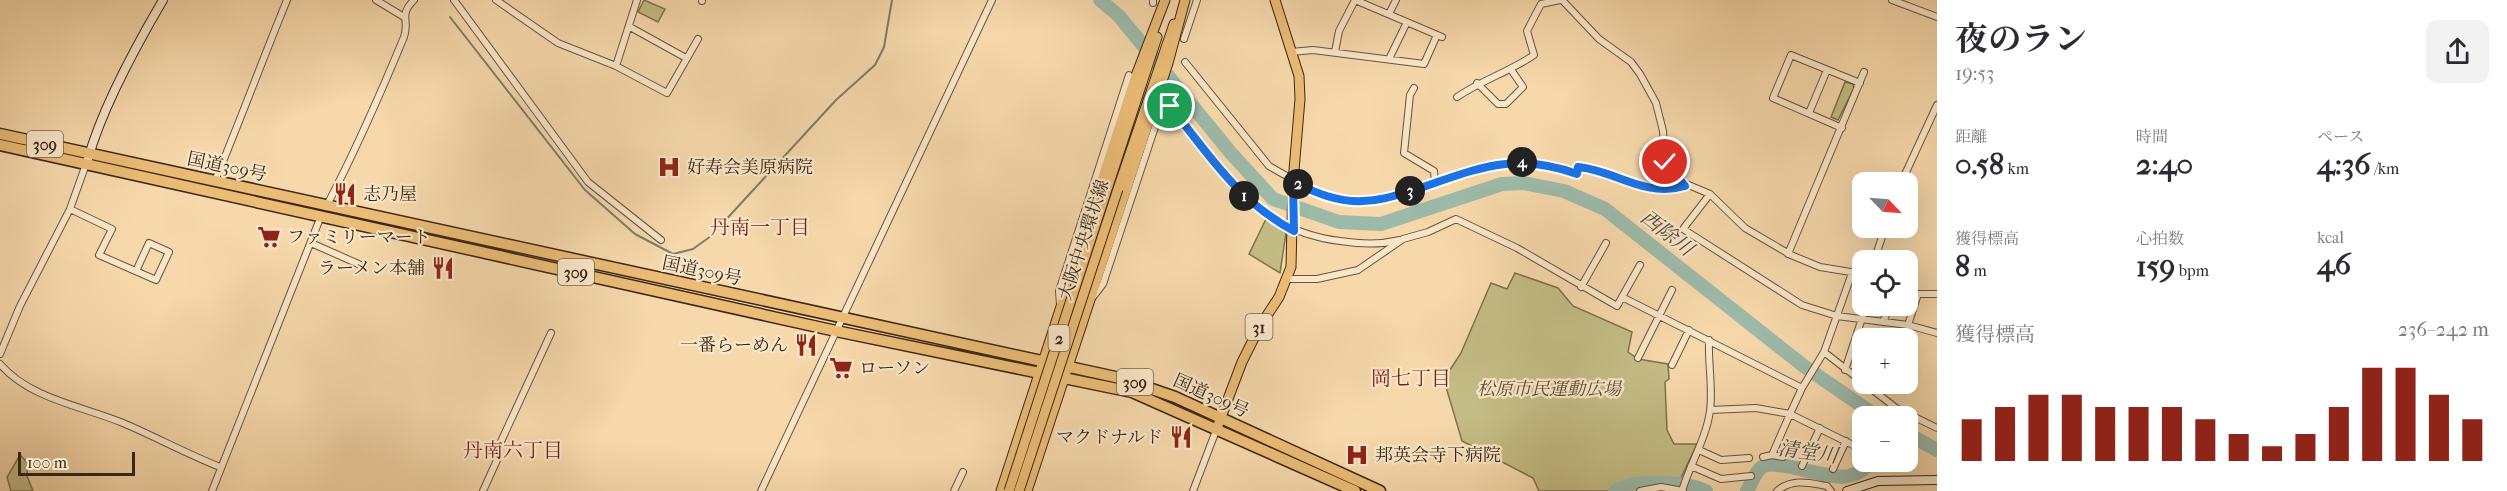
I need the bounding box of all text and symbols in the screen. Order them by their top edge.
text: 夜のラン [1955,20,2087,59]
button: share [2426,20,2489,83]
text: 19:53 [1955,62,1994,85]
pin [1144,80,1195,131]
icon: arrive [1153,89,1186,122]
text: 距離 [1955,127,1987,146]
text: 時間 [2136,127,2168,146]
text: ペース [2317,127,2364,146]
road number: 309 [27,131,63,157]
pin [1639,136,1690,187]
icon: check [1648,145,1681,178]
pin: 4 [1507,147,1537,177]
text: 0.58 [1955,147,2004,182]
text: 2:40 [2136,147,2193,182]
text: 4:36 [2317,147,2371,182]
street label: 国道309号 [185,148,269,186]
text: 4 [1517,152,1527,171]
hospital icon: 好寿会美原病院 [656,154,682,180]
place label: 好寿会美原病院 [687,157,813,178]
text: km [2004,159,2029,178]
text: /km [2371,159,2399,178]
pin: 2 [1283,169,1313,199]
north arrow [1852,172,1918,238]
map controls [1852,172,1918,472]
text: 2 [1294,174,1302,193]
pin: 3 [1395,176,1425,206]
street label: 大阪中央環状線 [1055,177,1113,303]
restaurant icon: 志乃屋 [332,181,358,207]
pin: 1 [1229,181,1259,211]
text: 3 [1407,181,1413,200]
place label: 志乃屋 [363,184,417,205]
text: 1 [1241,186,1247,205]
water label: 西除川 [1636,205,1699,262]
district label: 丹南一丁目 [710,216,810,239]
supermarket icon: ファミリーマート [256,224,282,250]
place label: ファミリーマート [287,227,431,248]
text: kcal [2317,228,2344,247]
text: 獲得標高 [1955,229,2019,248]
text: 心拍数 [2136,229,2184,248]
text: 46 [2317,247,2351,282]
text: 8 [1955,249,1970,284]
text: 159 [2136,249,2175,284]
button: locate [1852,250,1918,316]
street label: 国道309号 [660,252,744,290]
restaurant icon: ラーメン本舗 [430,255,456,281]
place label: ラーメン本舗 [318,258,425,279]
road number: 309 [558,259,594,285]
text: m [1970,261,1987,280]
text: bpm [2175,261,2209,280]
road number: 31 [1246,314,1272,340]
text: 236–242 m [2398,318,2489,341]
text: 獲得標高 [1955,323,2035,346]
road number: 2 [1048,325,1070,351]
button: + [1852,328,1918,394]
restaurant icon: 一番らーめん [793,332,819,358]
place label: 一番らーめん [680,335,788,356]
supermarket icon: ローソン [828,355,854,381]
place label: ローソン [859,358,930,379]
district label: 岡七丁目 [1371,367,1451,390]
road number: 309 [1117,369,1153,395]
street label: 国道309号 [1170,370,1252,422]
park label: 松原市民運動広場 [1477,379,1623,400]
button: − [1852,406,1918,472]
restaurant icon: マクドナルド [1168,424,1194,450]
place label: マクドナルド [1056,427,1163,448]
water label: 清堂川 [1777,436,1841,468]
district label: 丹南六丁目 [463,439,563,462]
hospital icon: 邦英会寺下病院 [1344,442,1370,468]
place label: 邦英会寺下病院 [1375,445,1501,466]
scale bar [18,449,135,476]
text: 100 m [27,453,67,472]

